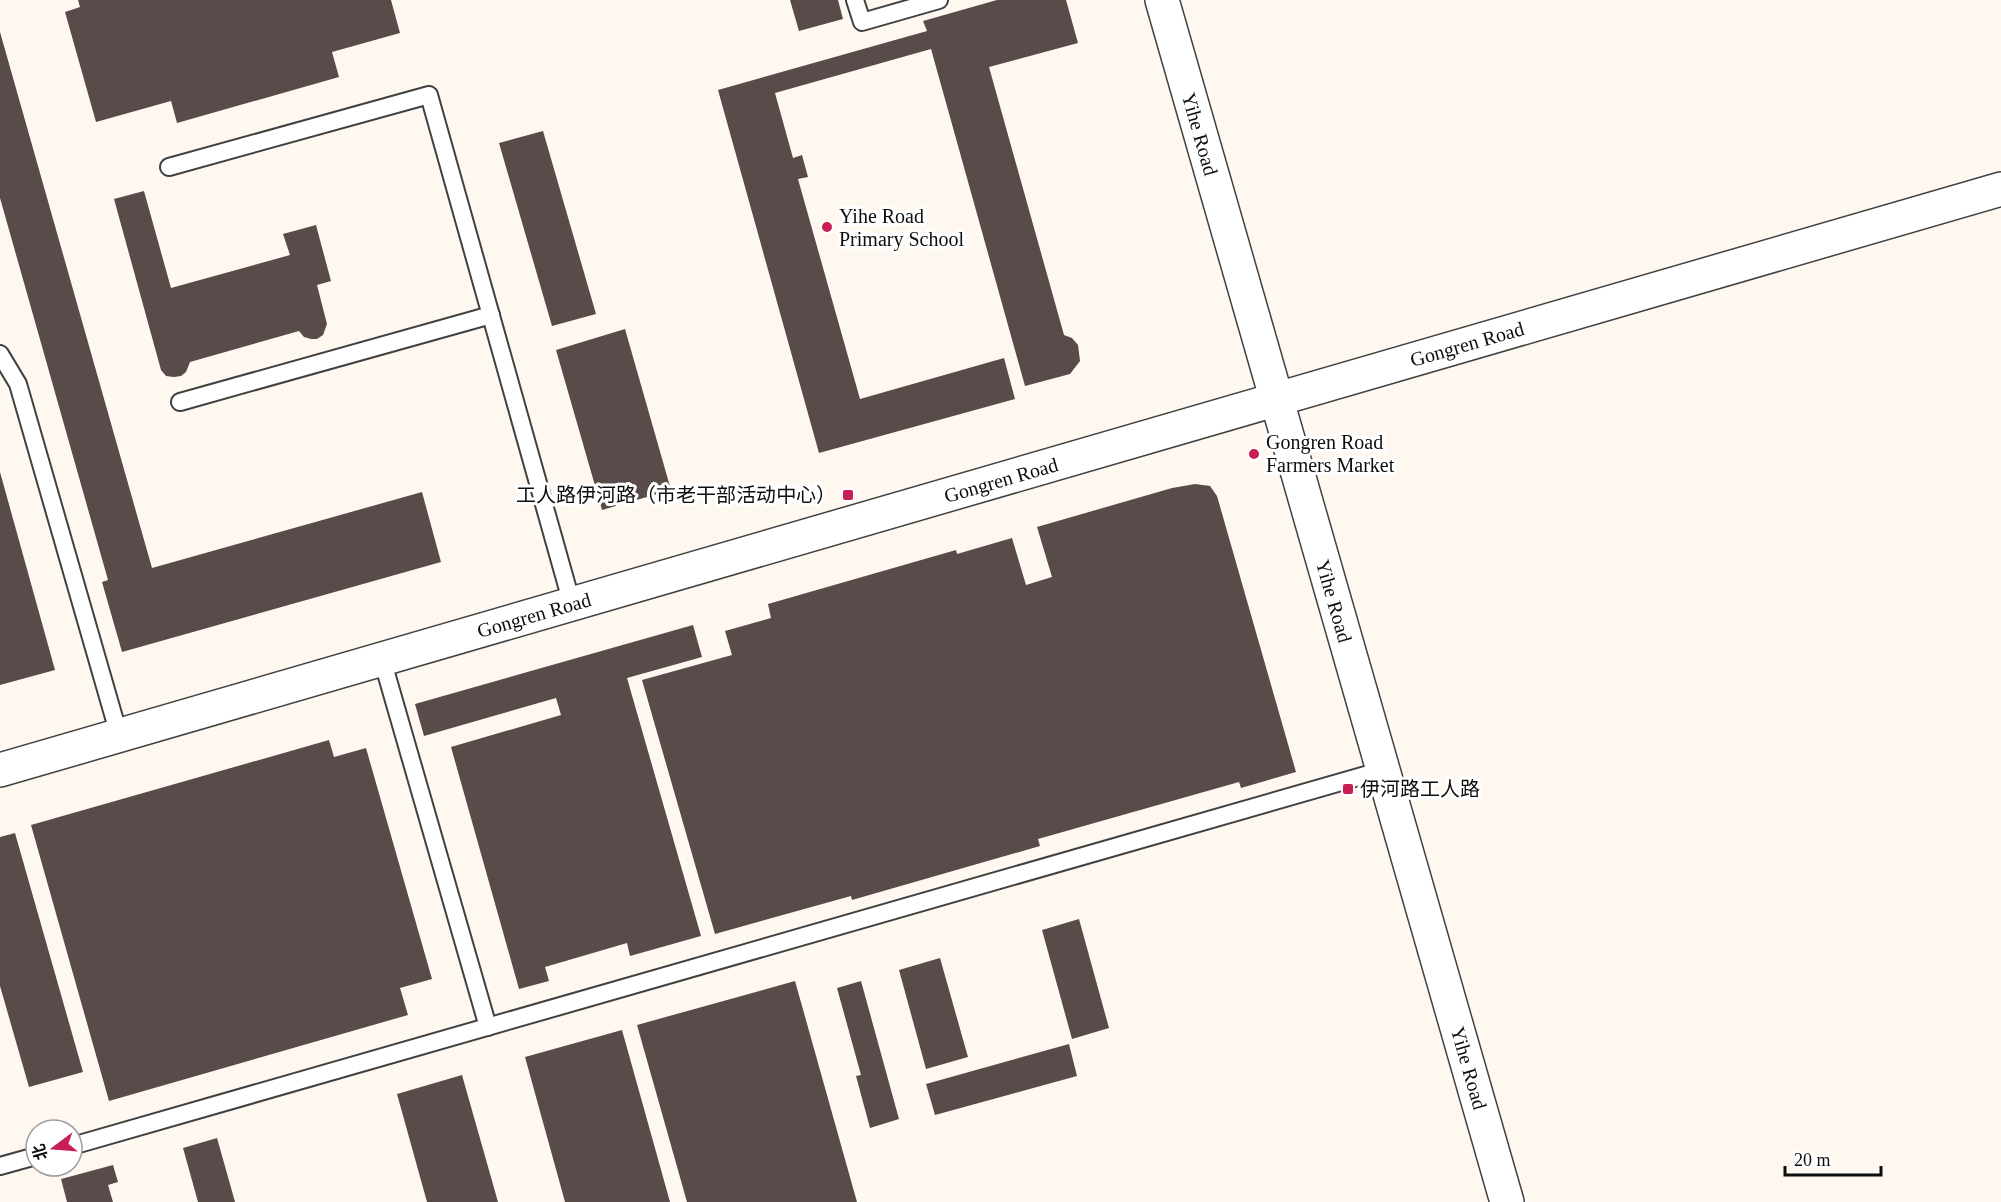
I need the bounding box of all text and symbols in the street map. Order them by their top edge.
street label: Yihe Road [1178,90,1222,178]
place label: Yihe Road Primary School [839,205,964,251]
marker: Yihe Road Primary School [820,220,834,234]
street label: Gongren Road [1408,317,1527,372]
place label: Gongren Road Farmers Market [1266,431,1395,476]
marker: Gongren Road Farmers Market [1247,447,1261,461]
street label: Gongren Road [942,453,1061,508]
place label: 工人路伊河路（市老干部活动中心） [516,484,836,506]
marker: 工人路伊河路（市老干部活动中心） [841,488,855,502]
street label: Yihe Road [1312,557,1356,645]
street label: Gongren Road [475,588,594,643]
place label: 伊河路工人路 [1360,778,1480,800]
marker: 伊河路工人路 [1341,782,1355,796]
street label: Yihe Road [1447,1024,1491,1112]
north arrow [24,1118,84,1178]
scale bar [1785,1139,1881,1177]
text: 北 [30,1142,50,1162]
text: 20 m [1794,1150,1831,1170]

